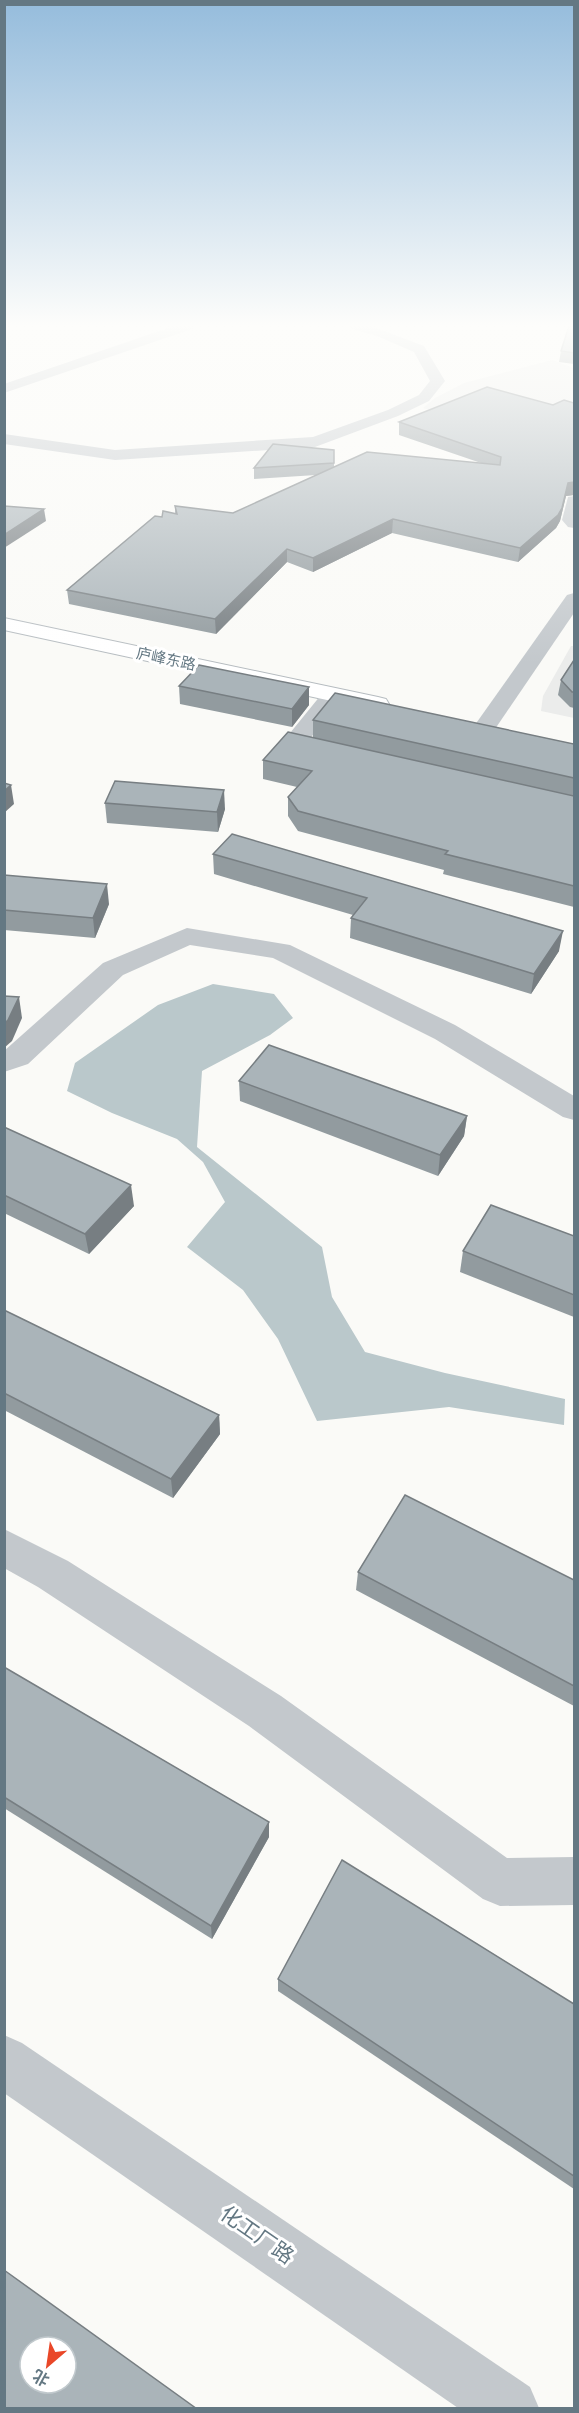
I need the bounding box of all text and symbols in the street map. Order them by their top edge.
street label: 庐峰东路 [135,644,197,674]
street label: 化工厂路 [216,2200,299,2269]
north arrow [18,2335,78,2395]
text: 北 [29,2365,53,2390]

